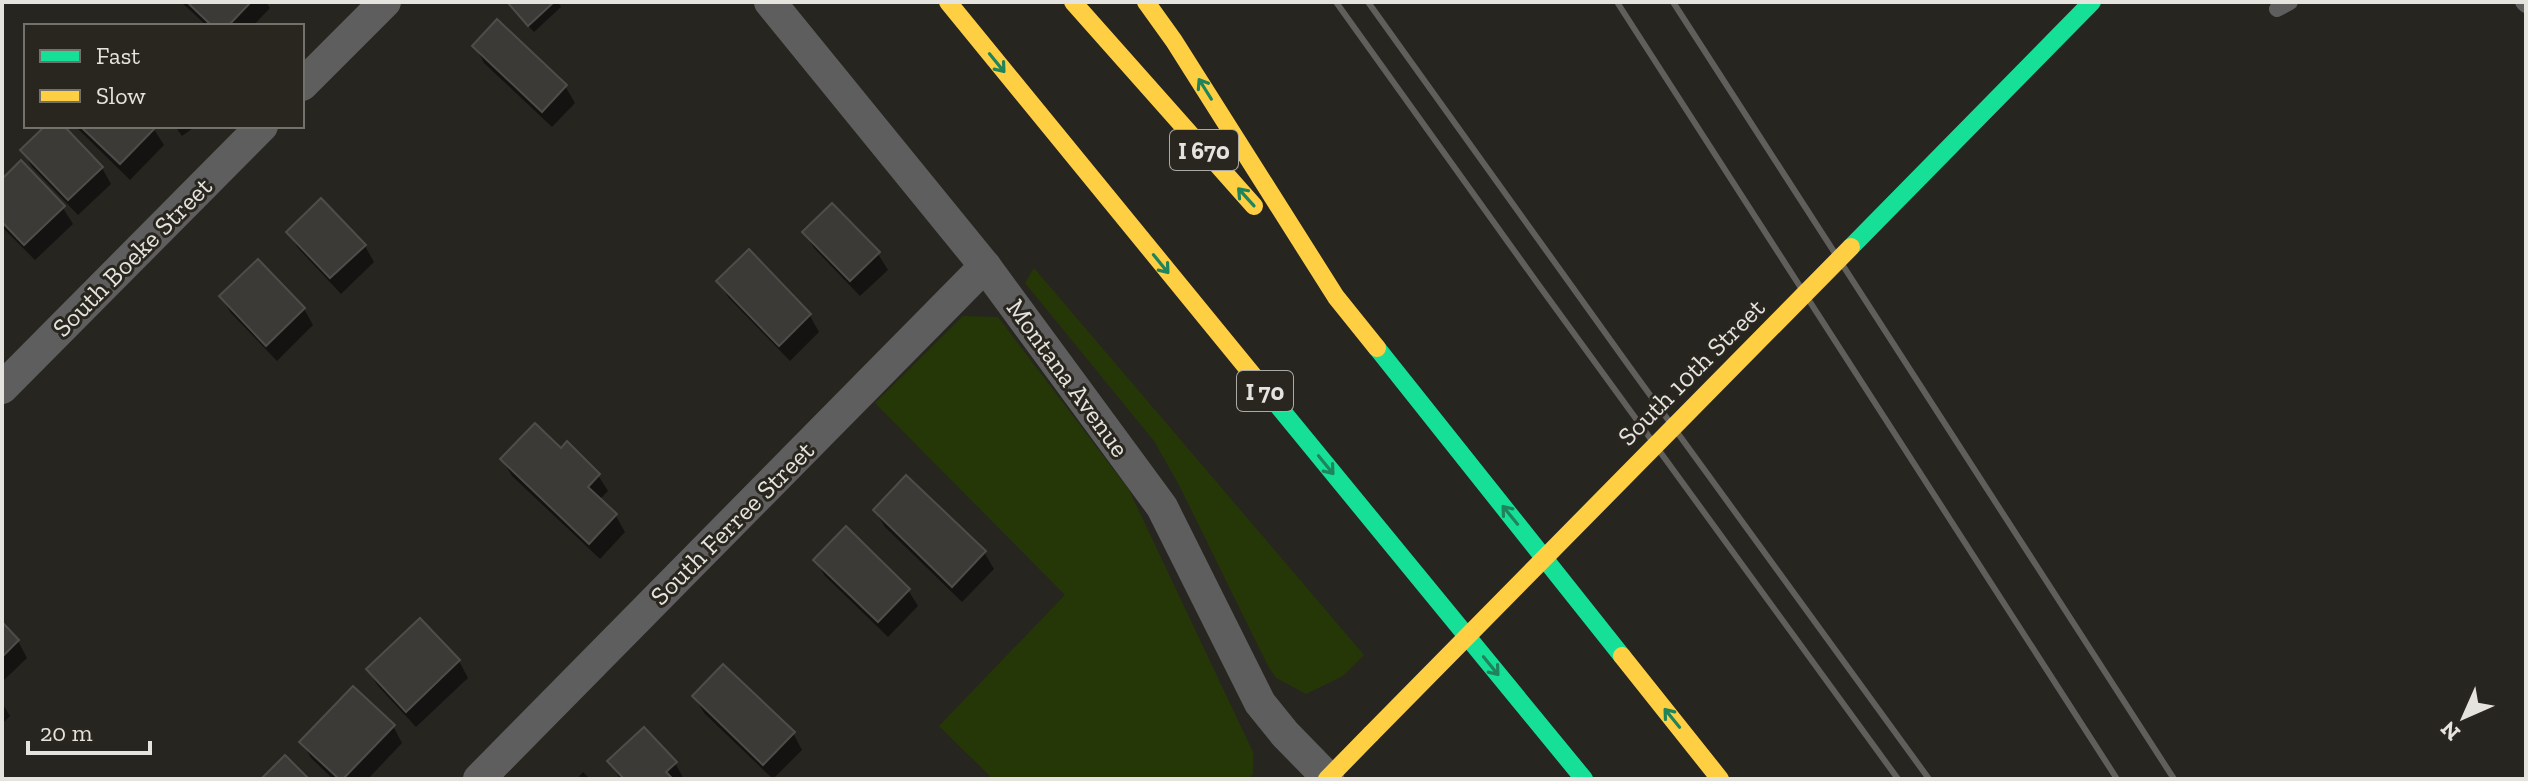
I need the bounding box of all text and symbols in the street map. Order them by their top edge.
legend [24,24,304,128]
text: Fast [96,41,140,70]
one-way arrow [988,52,1006,72]
one-way arrow [1196,78,1212,101]
text: Slow [96,81,146,110]
road number: I 670 [1170,130,1238,170]
street label: South Boeke Street [46,170,219,343]
one-way arrow [1238,188,1256,208]
one-way arrow [1152,253,1170,274]
street label: South 10th Street [1611,292,1771,452]
street label: Montana Avenue [1000,293,1136,463]
road number: I 70 [1237,371,1293,411]
street label: South Ferree Street [643,434,821,612]
one-way arrow [1317,455,1335,475]
one-way arrow [1501,505,1518,526]
one-way arrow [1482,655,1500,676]
north arrow [2424,677,2504,757]
scale bar [28,705,150,755]
one-way arrow [1663,708,1680,729]
text: N [2435,715,2466,746]
text: 20 m [40,718,93,747]

